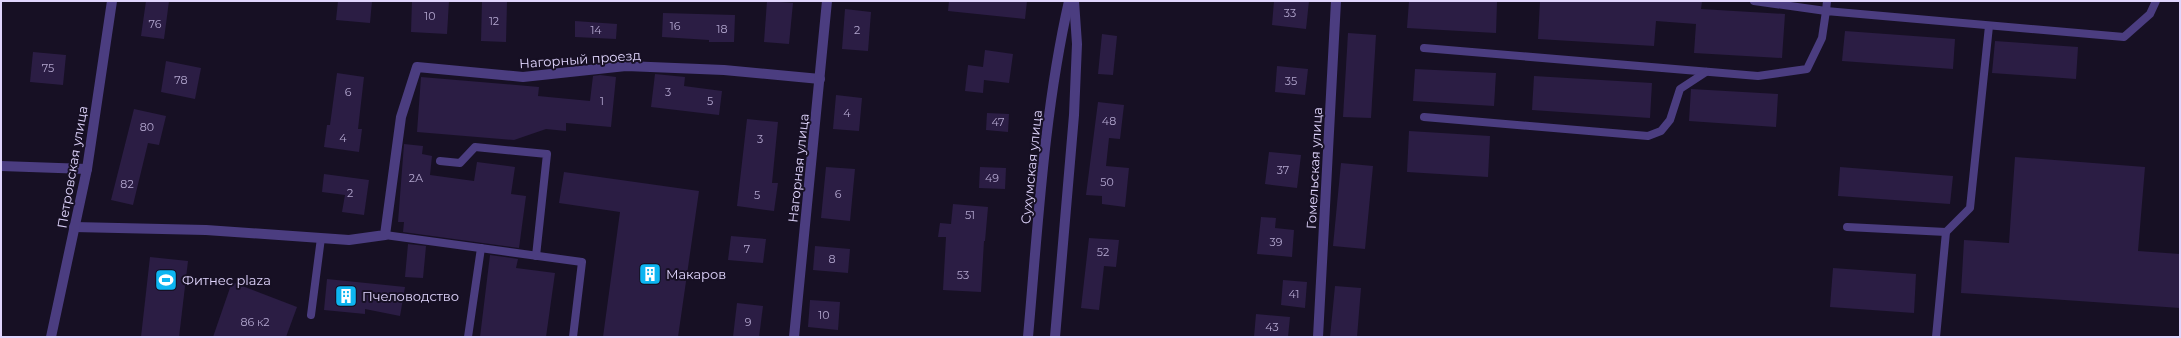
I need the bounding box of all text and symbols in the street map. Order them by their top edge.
house number: 33 [1284,6,1296,20]
house number: 10 [424,9,436,23]
house number: 12 [489,14,499,28]
house number: 76 [149,17,162,31]
house number: 16 [670,19,681,33]
house number: 18 [717,22,728,36]
house number: 14 [590,23,602,37]
house number: 2 [854,23,860,37]
street label: Нагорный проезд [519,47,641,71]
house number: 75 [42,61,54,75]
house number: 78 [174,73,188,87]
house number: 35 [1285,74,1297,88]
house number: 6 [345,85,352,99]
house number: 3 [665,85,671,99]
house number: 1 [600,94,604,108]
house number: 5 [707,94,713,108]
street label: Петровская улица [53,105,91,229]
house number: 4 [843,106,851,120]
street label: Гомельская улица [1303,107,1325,229]
street label: Сухумская улица [1017,109,1045,225]
street label: Нагорная улица [784,113,812,223]
house number: 48 [1102,114,1116,128]
house number: 47 [991,115,1005,129]
house number: 80 [140,120,154,134]
house number: 4 [339,131,347,145]
house number: 3 [757,132,763,146]
house number: 37 [1277,163,1289,177]
house number: 2А [409,171,424,185]
house number: 49 [985,171,999,185]
house number: 50 [1100,175,1114,189]
house number: 82 [120,177,134,191]
house number: 2 [347,186,353,200]
house number: 6 [835,187,842,201]
house number: 5 [754,188,760,202]
house number: 51 [965,208,975,222]
house number: 39 [1270,235,1283,249]
house number: 7 [744,242,750,256]
house number: 52 [1097,245,1109,259]
house number: 8 [828,252,836,266]
building icon: Макаров [637,261,663,287]
place label: Макаров [666,266,726,282]
sports icon: Фитнес plaza [153,267,179,293]
house number: 53 [957,268,969,282]
place label: Фитнес plaza [182,272,271,288]
building icon: Пчеловодство [333,283,359,309]
house number: 41 [1289,287,1299,301]
place label: Пчеловодство [362,288,459,304]
house number: 10 [818,308,830,322]
house number: 86 к2 [240,315,270,329]
house number: 9 [745,315,752,329]
house number: 43 [1265,320,1279,334]

